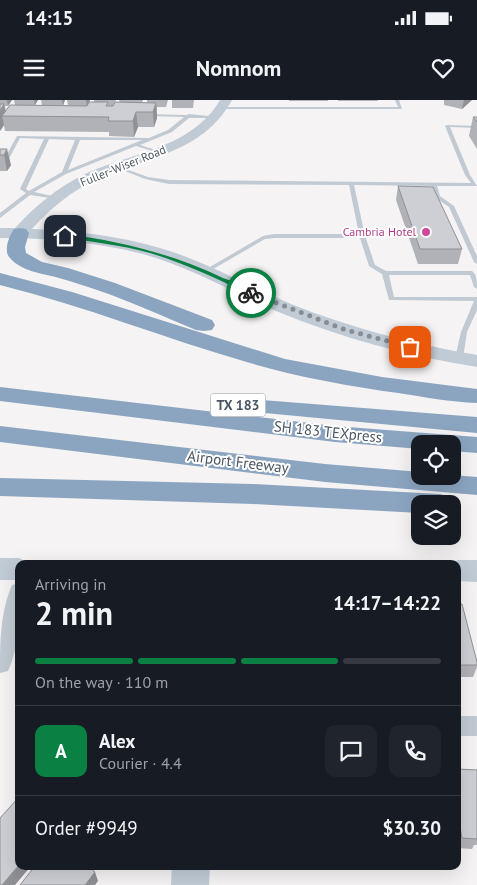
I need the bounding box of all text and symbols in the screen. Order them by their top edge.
text: 14:15 [25,6,73,30]
icon: menu [20,54,48,82]
text: Nomnom [196,54,281,82]
icon: heart [429,54,457,82]
street label: Fuller-Wiser Road [78,142,168,190]
pin [44,215,86,257]
icon: home [51,222,79,250]
place label: Cambria Hotel [343,224,416,239]
marker: Cambria Hotel [420,226,432,238]
courier [226,268,276,318]
icon: bike [237,279,265,307]
pin [389,326,431,368]
icon: bag [396,333,424,361]
road number: TX 183 [210,394,266,416]
street label: SH 183 TEXpress [273,416,383,447]
map controls [411,435,461,545]
button: locate [411,435,461,485]
street label: Airport Freeway [186,446,290,477]
button: layers [411,495,461,545]
text: Arriving in [35,574,106,594]
text: 14:17–14:22 [333,591,441,615]
text: 2 min [35,592,113,634]
text: On the way · 110 m [35,672,168,692]
button: chat [325,725,377,777]
button: phone [389,725,441,777]
text: Alex [99,729,135,753]
text: A [55,739,67,763]
text: Courier · 4.4 [99,753,182,773]
text: Order #9949 [35,816,138,840]
text: $30.30 [382,816,441,840]

